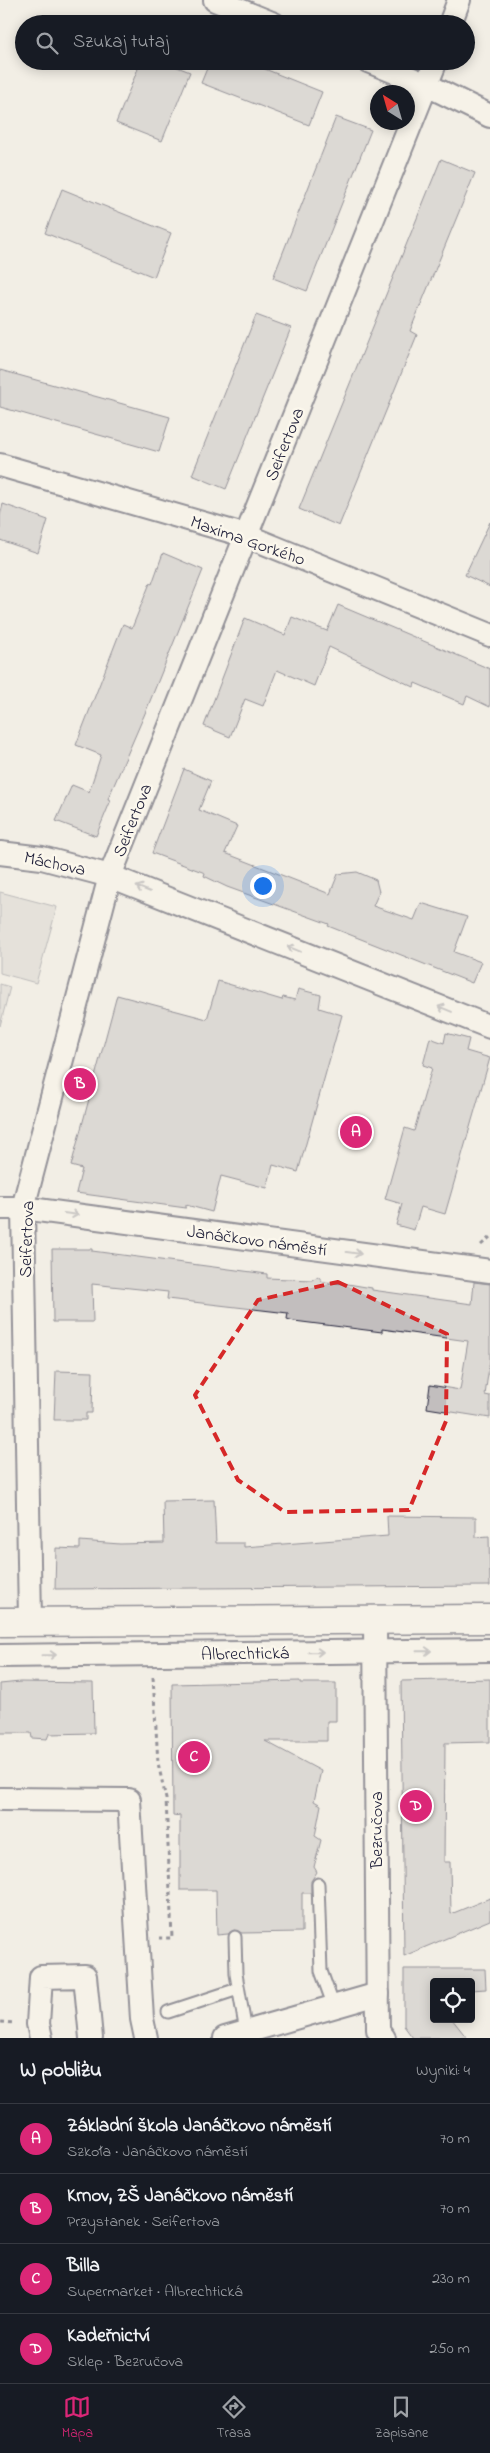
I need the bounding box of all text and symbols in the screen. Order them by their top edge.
search box [15,15,475,70]
icon: search [33,29,61,57]
text: Szukaj tutaj [73,29,169,56]
north arrow [370,85,415,130]
street label: Seifertova [259,404,312,485]
street label: Maxima Gorkého [186,510,308,574]
street label: Seifertova [107,780,160,861]
street label: Máchova [21,846,88,884]
your location [250,873,276,899]
one-way arrow [136,883,151,893]
one-way arrow [287,944,302,953]
one-way arrow [438,1004,453,1013]
pin: B [64,1065,96,1103]
pin: A [340,1113,372,1151]
street label: Seifertova [14,1200,42,1278]
one-way arrow [63,1210,79,1220]
street label: Janáčkovo náměstí [185,1219,328,1265]
one-way arrow [345,1248,361,1258]
street label: Albrechtická [201,1641,289,1669]
one-way arrow [415,1646,431,1656]
one-way arrow [308,1647,324,1657]
one-way arrow [40,1651,56,1660]
pin: C [178,1738,210,1776]
pin: D [400,1787,432,1825]
street label: Bezručova [365,1791,391,1870]
map controls [430,1978,475,2023]
button: locate [430,1978,475,2023]
text: W pobliżu [20,2056,102,2086]
text: Wyniki: 4 [416,2059,470,2083]
text: Základní škola Janáčkovo náměstí [67,2113,332,2140]
text: A [31,2127,41,2151]
text: 70 m [440,2127,470,2151]
text: Szkoła · Janáčkovo náměstí [67,2140,248,2164]
text: Krnov, ZŠ Janáčkovo náměstí [67,2183,293,2210]
text: B [31,2197,41,2221]
text: 70 m [440,2197,470,2221]
text: Przystanek · Seifertova [67,2210,220,2234]
text: Billa [67,2253,100,2280]
text: C [32,2267,40,2291]
text: 230 m [432,2267,470,2291]
text: Supermarket · Albrechtická [67,2280,242,2304]
text: Kadeřnictví [67,2323,150,2350]
text: D [30,2337,42,2361]
text: 250 m [430,2337,470,2361]
text: Sklep · Bezručova [67,2350,183,2374]
tab: Mapa [62,2393,93,2444]
tab: Trasa [217,2393,251,2444]
tab: Zapisane [375,2393,428,2444]

